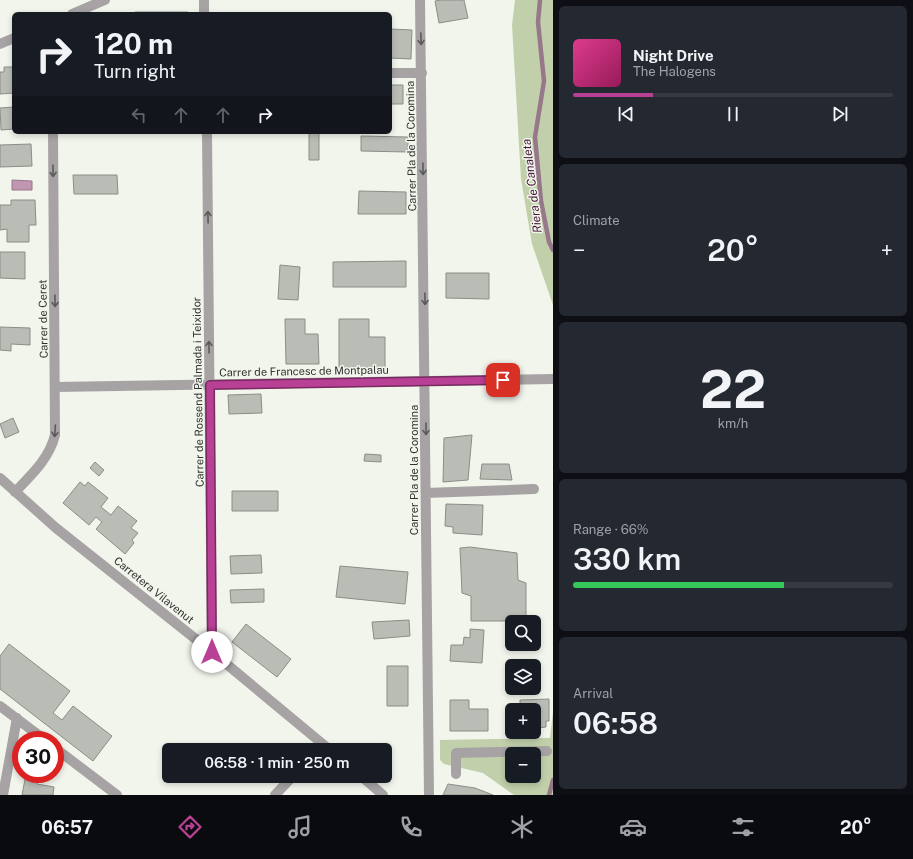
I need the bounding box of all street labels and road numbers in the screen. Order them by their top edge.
street label: Carrer Pla de la Coromina [404,81,418,211]
street label: Carrer de Ceret [36,279,50,359]
street label: Carrer de Rossend Palmada i Teixidor [190,297,206,487]
street label: Carrer de Francesc de Montpalau [219,364,389,378]
street label: Carrer Pla de la Coromina [408,405,420,535]
street label: Carretera Vilavenut [112,554,196,626]

